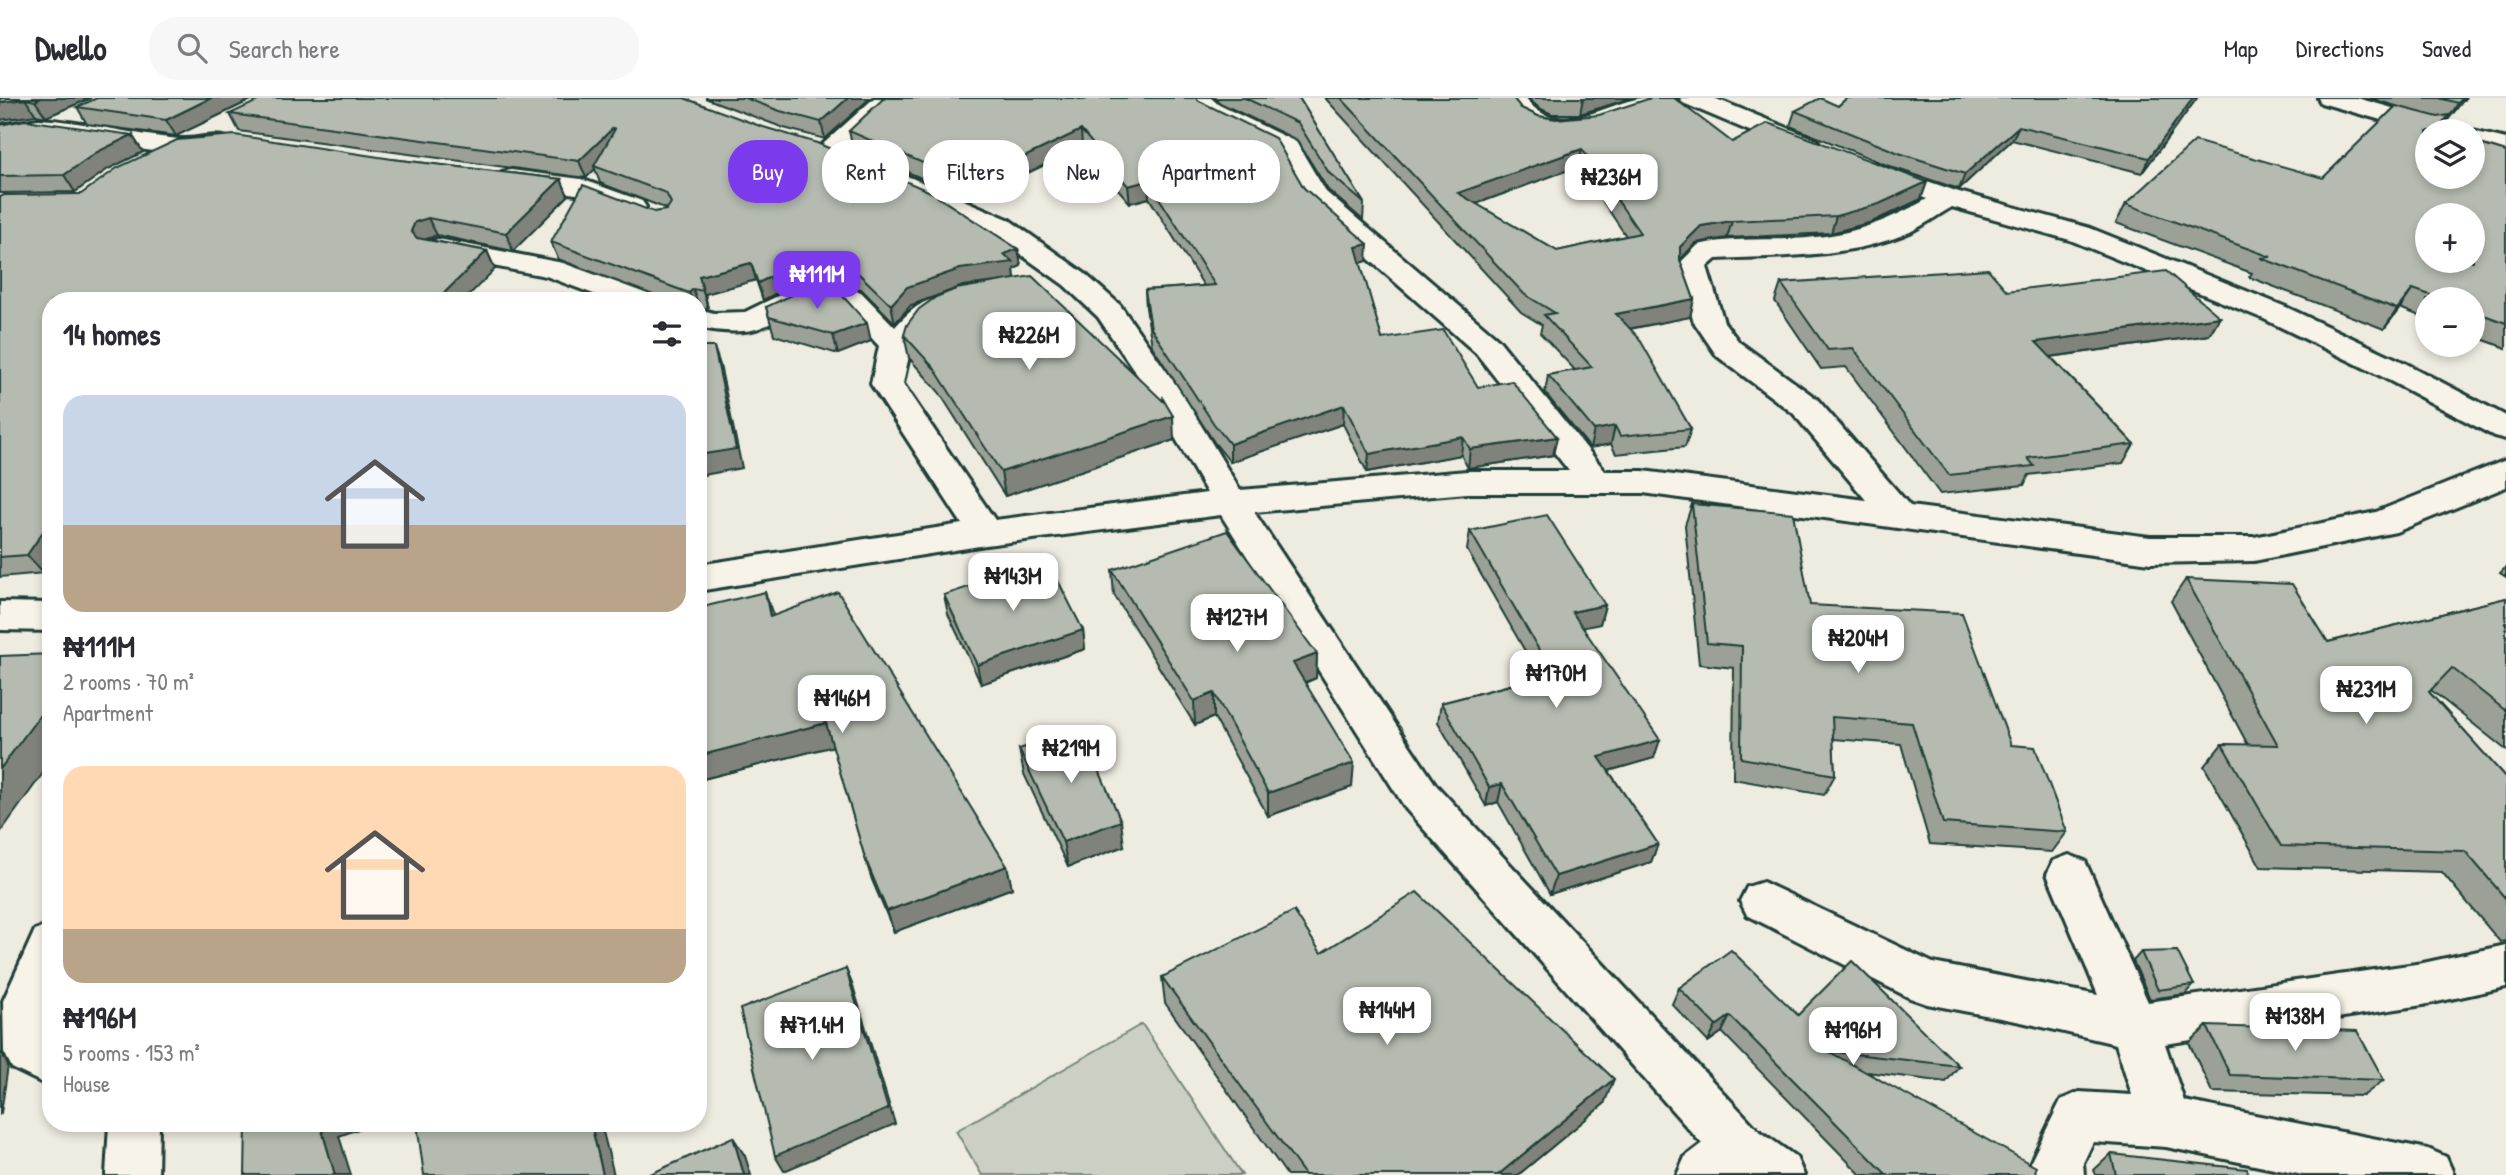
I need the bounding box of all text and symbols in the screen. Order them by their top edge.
search box [149,17,639,80]
text: Dwello [35,26,107,70]
icon: search [173,29,211,67]
text: Search here [229,31,340,66]
text: Map [2224,32,2258,64]
text: Directions [2296,32,2384,64]
text: Saved [2422,32,2471,64]
map controls [2415,119,2485,357]
button: layers [2415,119,2485,189]
chip: Buy [728,140,808,203]
chip: Rent [822,140,909,203]
chip: Filters [923,140,1029,203]
chip: New [1043,140,1124,203]
chip: Apartment [1138,140,1280,203]
pin: ₦236M [1562,155,1660,214]
text: ₦236M [1581,161,1641,192]
button: + [2415,203,2485,273]
pin: ₦111M [768,252,866,311]
text: ₦111M [789,258,845,289]
button: − [2415,287,2485,357]
pin: ₦226M [980,313,1078,372]
text: 14 homes [63,314,161,354]
icon: filters [648,315,686,353]
text: ₦226M [999,319,1060,350]
icon: home [312,441,438,567]
pin: ₦143M [964,554,1062,613]
text: ₦143M [984,560,1042,591]
pin: ₦127M [1188,594,1286,654]
text: ₦127M [1207,601,1267,632]
pin: ₦204M [1809,616,1907,675]
text: ₦204M [1828,622,1888,653]
text: ₦111M [63,626,135,666]
pin: ₦170M [1507,650,1605,710]
text: ₦170M [1526,657,1586,688]
text: 2 rooms · 70 m² [63,666,194,697]
pin: ₦231M [2317,666,2415,726]
text: ₦231M [2336,673,2396,704]
pin: ₦146M [793,676,891,735]
text: ₦146M [814,682,870,713]
text: Apartment [63,697,153,728]
pin: ₦219M [1022,726,1120,785]
text: ₦219M [1042,732,1100,763]
icon: home [312,812,438,938]
pin: ₦144M [1338,988,1436,1047]
pin: ₦138M [2246,993,2344,1053]
text: ₦144M [1359,994,1415,1025]
text: ₦196M [63,997,136,1037]
text: ₦138M [2266,1000,2324,1031]
pin: ₦71.4M [755,1002,869,1062]
pin: ₦196M [1804,1007,1902,1067]
text: ₦71.4M [780,1009,844,1040]
text: ₦196M [1825,1014,1881,1045]
text: 5 rooms · 153 m² [63,1037,200,1068]
text: House [63,1068,110,1099]

